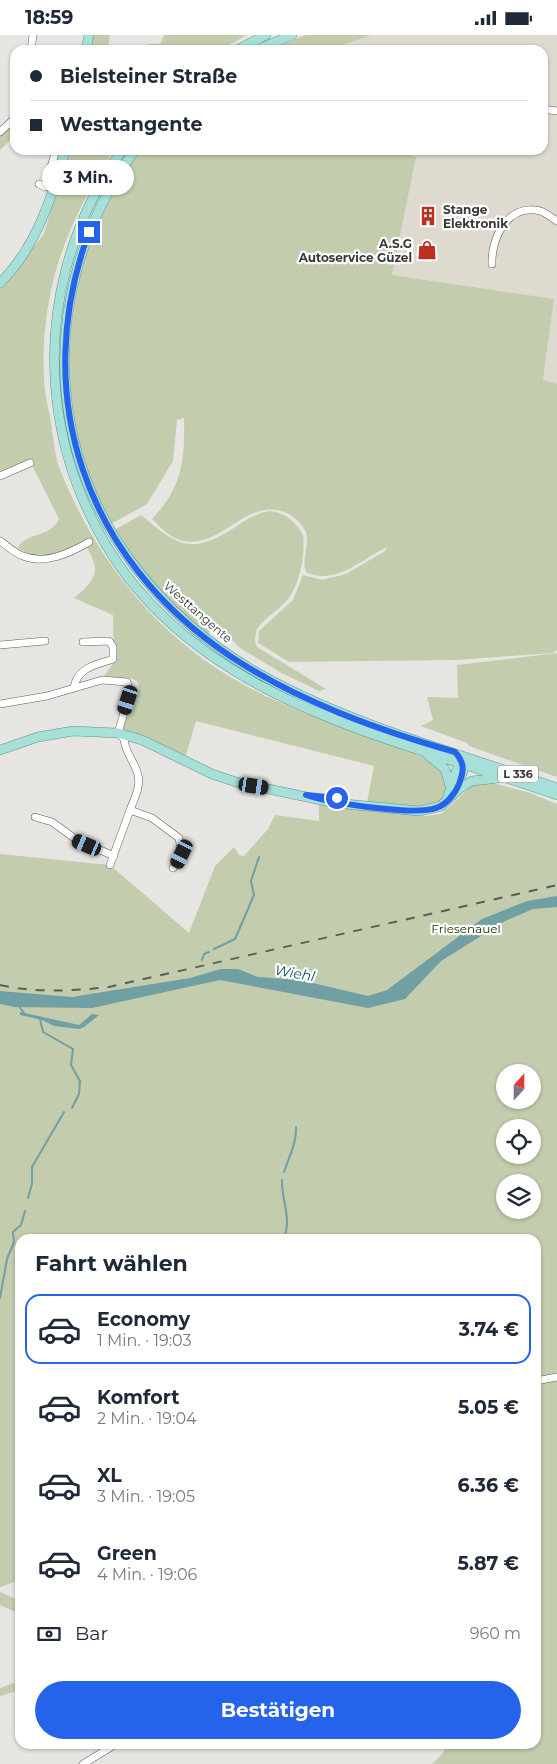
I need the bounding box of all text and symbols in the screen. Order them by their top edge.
text: 18:59 [25,6,73,29]
text: Bielsteiner Straße [60,65,237,88]
text: Westtangente [60,113,202,136]
callout: 3 Min. [43,159,135,195]
text: 3 Min. [63,168,113,187]
place label: Stange Elektronik [443,202,508,231]
building icon: Stange Elektronik [417,205,439,227]
route end [78,221,100,243]
place label: A.S.G Autoservice Güzel [298,236,412,265]
shop icon: A.S.G Autoservice Güzel [416,239,438,261]
street label: Westtangente [161,578,235,646]
car [116,683,139,717]
road number: L 336 [498,766,538,783]
car [238,776,269,796]
route start [326,787,348,809]
car [70,832,103,858]
car [168,837,195,871]
park label: Friesenauel [431,921,501,936]
water label: Wiehl [274,961,317,985]
north arrow [496,1064,541,1109]
map controls [496,1064,541,1219]
button: locate [496,1119,541,1164]
button: layers [496,1174,541,1219]
text: Fahrt wählen [35,1250,188,1277]
icon: car [37,1307,82,1352]
text: Economy [97,1308,190,1331]
text: 3.74 € [459,1318,519,1341]
text: 1 Min. · 19:03 [97,1331,192,1350]
icon: car [37,1385,82,1430]
text: Komfort [97,1386,179,1409]
text: 5.05 € [458,1396,519,1419]
text: 2 Min. · 19:04 [97,1409,197,1428]
icon: car [37,1463,82,1508]
text: XL [97,1464,122,1487]
text: 6.36 € [457,1474,519,1497]
text: 3 Min. · 19:05 [97,1487,195,1506]
icon: car [37,1541,82,1586]
text: Green [97,1542,157,1565]
text: 5.87 € [457,1552,519,1575]
text: 4 Min. · 19:06 [97,1565,197,1584]
icon: cash [35,1620,63,1648]
text: Bar [75,1622,108,1645]
text: 960 m [470,1624,521,1643]
button: Bestätigen [35,1681,521,1739]

